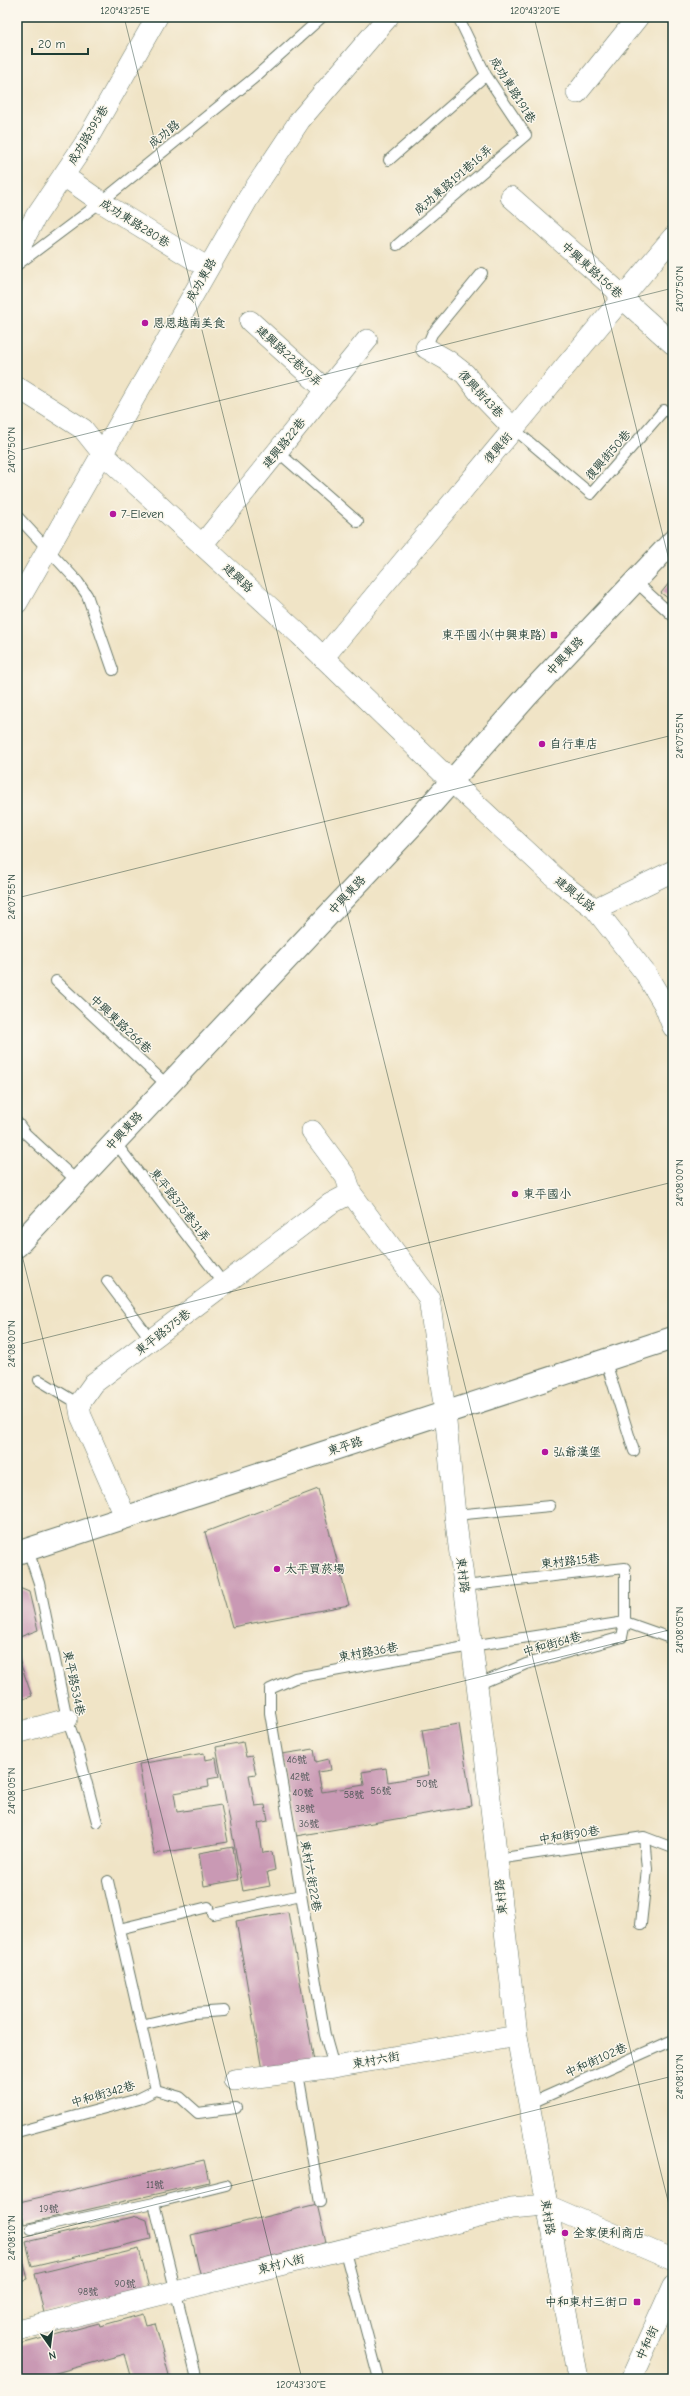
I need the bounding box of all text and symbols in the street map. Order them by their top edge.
text: 120°43'25"E [100,5,150,17]
text: 120°43'20"E [510,5,560,17]
scale bar [32,30,88,56]
text: 20 m [38,37,66,51]
street label: 成功東路191巷 [487,54,539,126]
street label: 成功路395巷 [65,103,111,167]
street label: 成功路 [146,117,182,151]
street label: 成功東路191巷16弄 [411,142,495,218]
street label: 成功東路280巷 [97,196,173,250]
street label: 中興東路156巷 [558,239,626,301]
street label: 成功東路 [183,256,219,304]
text: 24°07'50"N [674,266,686,312]
place label: 恩恩越南美食 [153,316,225,330]
marker: 恩恩越南美食 [140,318,150,328]
street label: 建興路22巷19弄 [253,323,325,389]
street label: 復興街43巷 [455,367,507,421]
street label: 建興路22巷 [260,415,308,471]
text: 24°07'50"N [6,427,18,473]
street label: 復興街50巷 [582,427,634,483]
street label: 復興街 [481,430,515,466]
place label: 7-Eleven [121,507,164,521]
marker: 7-Eleven [108,509,118,519]
street label: 建興路 [220,561,256,595]
place label: 東平國小(中興東路) [442,628,546,642]
marker: 東平國小(中興東路) [549,630,559,640]
street label: 中興東路 [544,634,586,678]
text: 24°07'55"N [674,713,686,759]
place label: 自行車店 [550,737,598,751]
marker: 自行車店 [537,739,547,749]
street label: 中興東路 [326,873,368,917]
street label: 建興北路 [552,873,598,915]
text: 24°07'55"N [6,874,18,920]
street label: 中興東路266巷 [87,992,155,1056]
street label: 中興東路 [103,1109,145,1153]
text: 24°08'00"N [674,1159,686,1207]
street label: 東平路375巷31弄 [147,1166,213,1244]
place label: 東平國小 [523,1187,571,1201]
marker: 東平國小 [510,1189,520,1199]
street label: 東平路375巷 [133,1306,193,1358]
text: 24°08'00"N [6,1320,18,1368]
street label: 東平路 [326,1434,364,1458]
place label: 弘爺漢堡 [553,1445,601,1459]
marker: 弘爺漢堡 [540,1447,550,1457]
street label: 東村路15巷 [540,1551,600,1571]
street label: 東村路 [454,1556,472,1594]
place label: 太平買菸場 [285,1562,345,1576]
marker: 太平買菸場 [272,1564,282,1574]
text: 24°08'05"N [674,1607,686,1653]
street label: 中和街64巷 [521,1629,583,1659]
street label: 東村路36巷 [337,1640,399,1664]
street label: 東平路534巷 [60,1649,88,1717]
house number: 46號 [287,1754,307,1766]
text: 24°08'05"N [6,1768,18,1814]
house number: 42號 [290,1771,310,1783]
house number: 50號 [416,1778,438,1790]
house number: 56號 [371,1785,391,1797]
house number: 40號 [293,1787,313,1799]
house number: 58號 [344,1789,364,1801]
house number: 38號 [295,1803,315,1815]
house number: 36號 [299,1818,319,1830]
street label: 中和街90巷 [537,1823,601,1847]
street label: 東村六街22巷 [298,1839,324,1913]
street label: 東村路 [492,1878,510,1916]
street label: 中和街102巷 [563,2040,629,2080]
street label: 東村六街 [351,2049,401,2071]
text: 24°08'10"N [674,2054,686,2100]
street label: 中和街342巷 [69,2078,137,2110]
house number: 11號 [146,2179,164,2191]
street label: 東村路 [538,2198,558,2236]
house number: 19號 [39,2203,59,2215]
text: 24°08'10"N [6,2215,18,2261]
place label: 全家便利商店 [573,2226,645,2240]
marker: 全家便利商店 [560,2228,570,2238]
street label: 東村八街 [256,2251,306,2277]
house number: 90號 [114,2278,136,2290]
house number: 98號 [78,2286,98,2298]
place label: 中和東村三街口 [545,2295,629,2309]
marker: 中和東村三街口 [632,2297,642,2307]
street label: 中和街 [633,2324,661,2362]
north arrow [30,2326,70,2366]
text: N [47,2348,57,2362]
text: 120°43'30"E [276,2379,326,2391]

